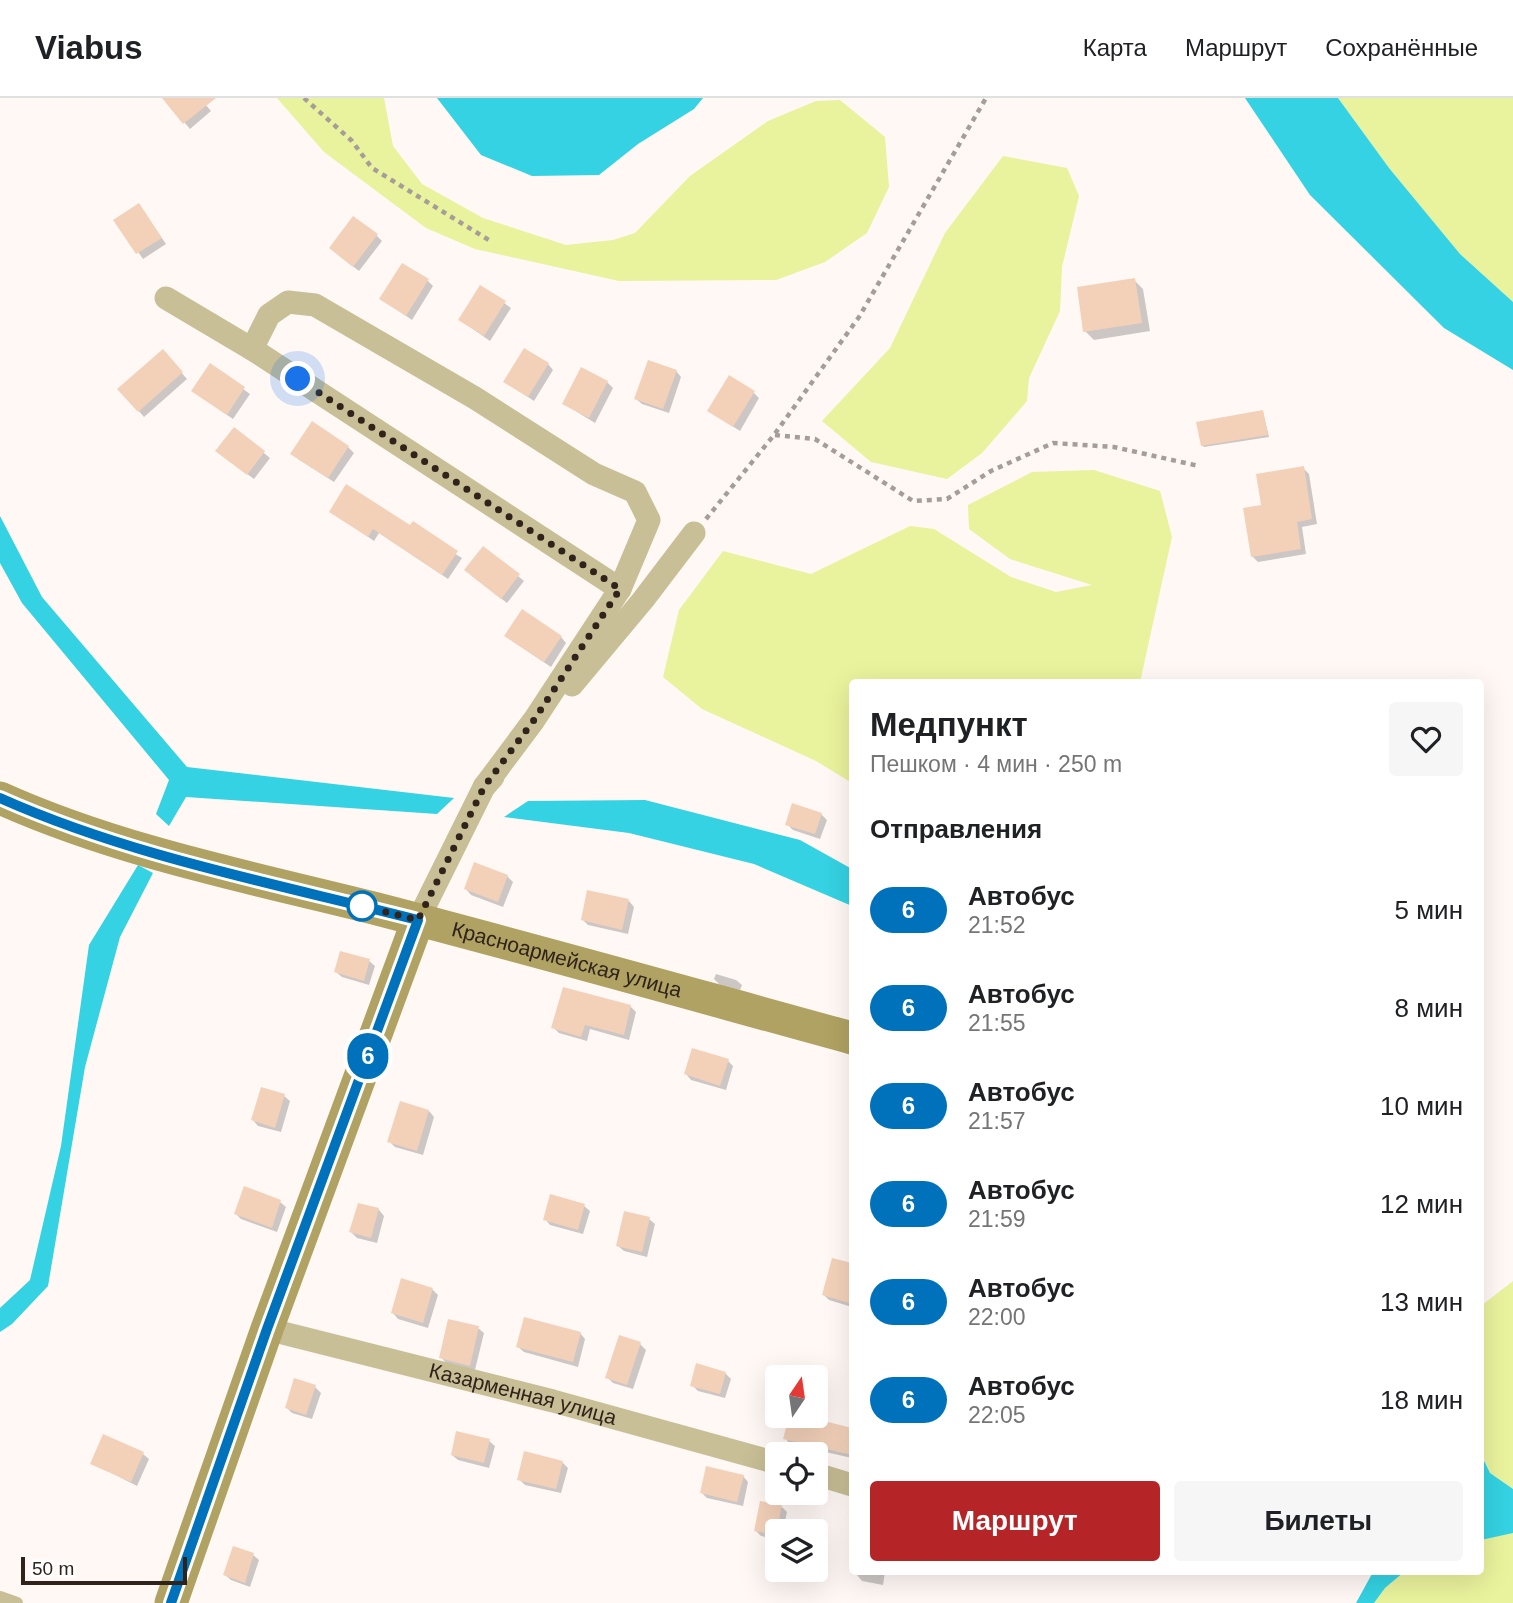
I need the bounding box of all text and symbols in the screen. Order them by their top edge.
text: Viabus [35,29,143,66]
text: Карта [1083,34,1147,61]
text: Маршрут [1185,34,1287,61]
text: Сохранённые [1325,34,1478,61]
your location [280,361,315,396]
button: heart [1389,702,1463,776]
text: Медпункт [870,706,1028,743]
text: Пешком · 4 мин · 250 m [870,751,1122,777]
text: Отправления [870,814,1042,844]
text: Автобус [968,881,1075,911]
unlabelled marker [347,891,377,921]
text: 5 мин [1395,895,1463,925]
text: 6 [902,896,915,923]
text: 21:52 [968,912,1026,938]
street label: Красноармейская улица [449,917,685,1002]
text: Автобус [968,979,1075,1009]
text: 8 мин [1395,993,1463,1023]
text: 6 [902,994,915,1021]
text: 21:55 [968,1010,1026,1036]
line badge: 6 [345,1033,391,1079]
text: 6 [361,1042,375,1069]
text: Автобус [968,1077,1075,1107]
text: 10 мин [1380,1091,1463,1121]
text: 6 [902,1092,915,1119]
text: 21:57 [968,1108,1026,1134]
text: Автобус [968,1175,1075,1205]
text: 12 мин [1380,1189,1463,1219]
text: 6 [902,1190,915,1217]
text: 21:59 [968,1206,1026,1232]
text: Автобус [968,1273,1075,1303]
text: 13 мин [1380,1287,1463,1317]
text: 6 [902,1288,915,1315]
text: 22:00 [968,1304,1026,1330]
street label: Казарменная улица [427,1358,620,1429]
north arrow [765,1365,828,1428]
map controls [765,1365,828,1582]
text: Автобус [968,1371,1075,1401]
text: 18 мин [1380,1385,1463,1415]
text: 6 [902,1386,915,1413]
text: 22:05 [968,1402,1026,1428]
button: locate [765,1442,828,1505]
button: Маршрут [870,1481,1160,1561]
button: Билеты [1174,1481,1463,1561]
button: layers [765,1519,828,1582]
scale bar [21,1554,187,1586]
text: 50 m [32,1558,74,1579]

